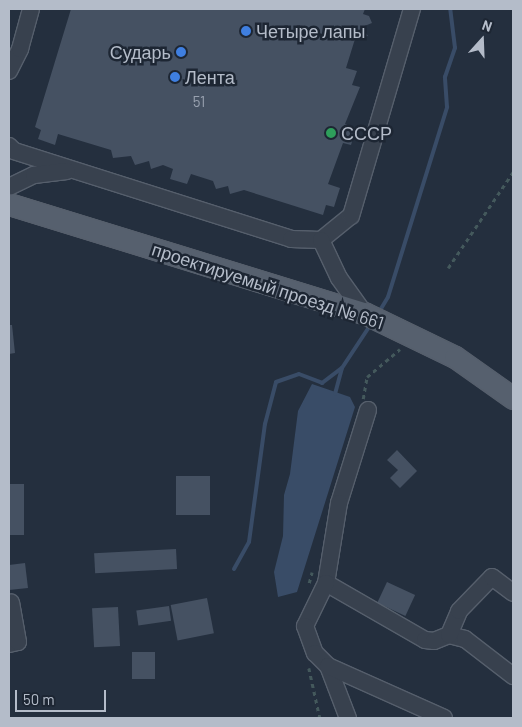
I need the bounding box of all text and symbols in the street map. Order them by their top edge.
north arrow [457,15,507,65]
text: N [480,16,495,35]
place label: Четыре лапы [256,20,365,42]
marker: Четыре лапы [240,25,252,37]
place label: Сударь [110,41,171,63]
marker: Сударь [175,46,187,58]
place label: Лента [185,66,235,88]
marker: Лента [169,71,181,83]
house number: 51 [193,93,205,111]
place label: СССР [341,122,392,144]
marker: СССР [325,127,337,139]
street label: проектируемый проезд № 661 [149,238,387,334]
scale bar [18,680,109,712]
text: 50 m [23,690,55,708]

